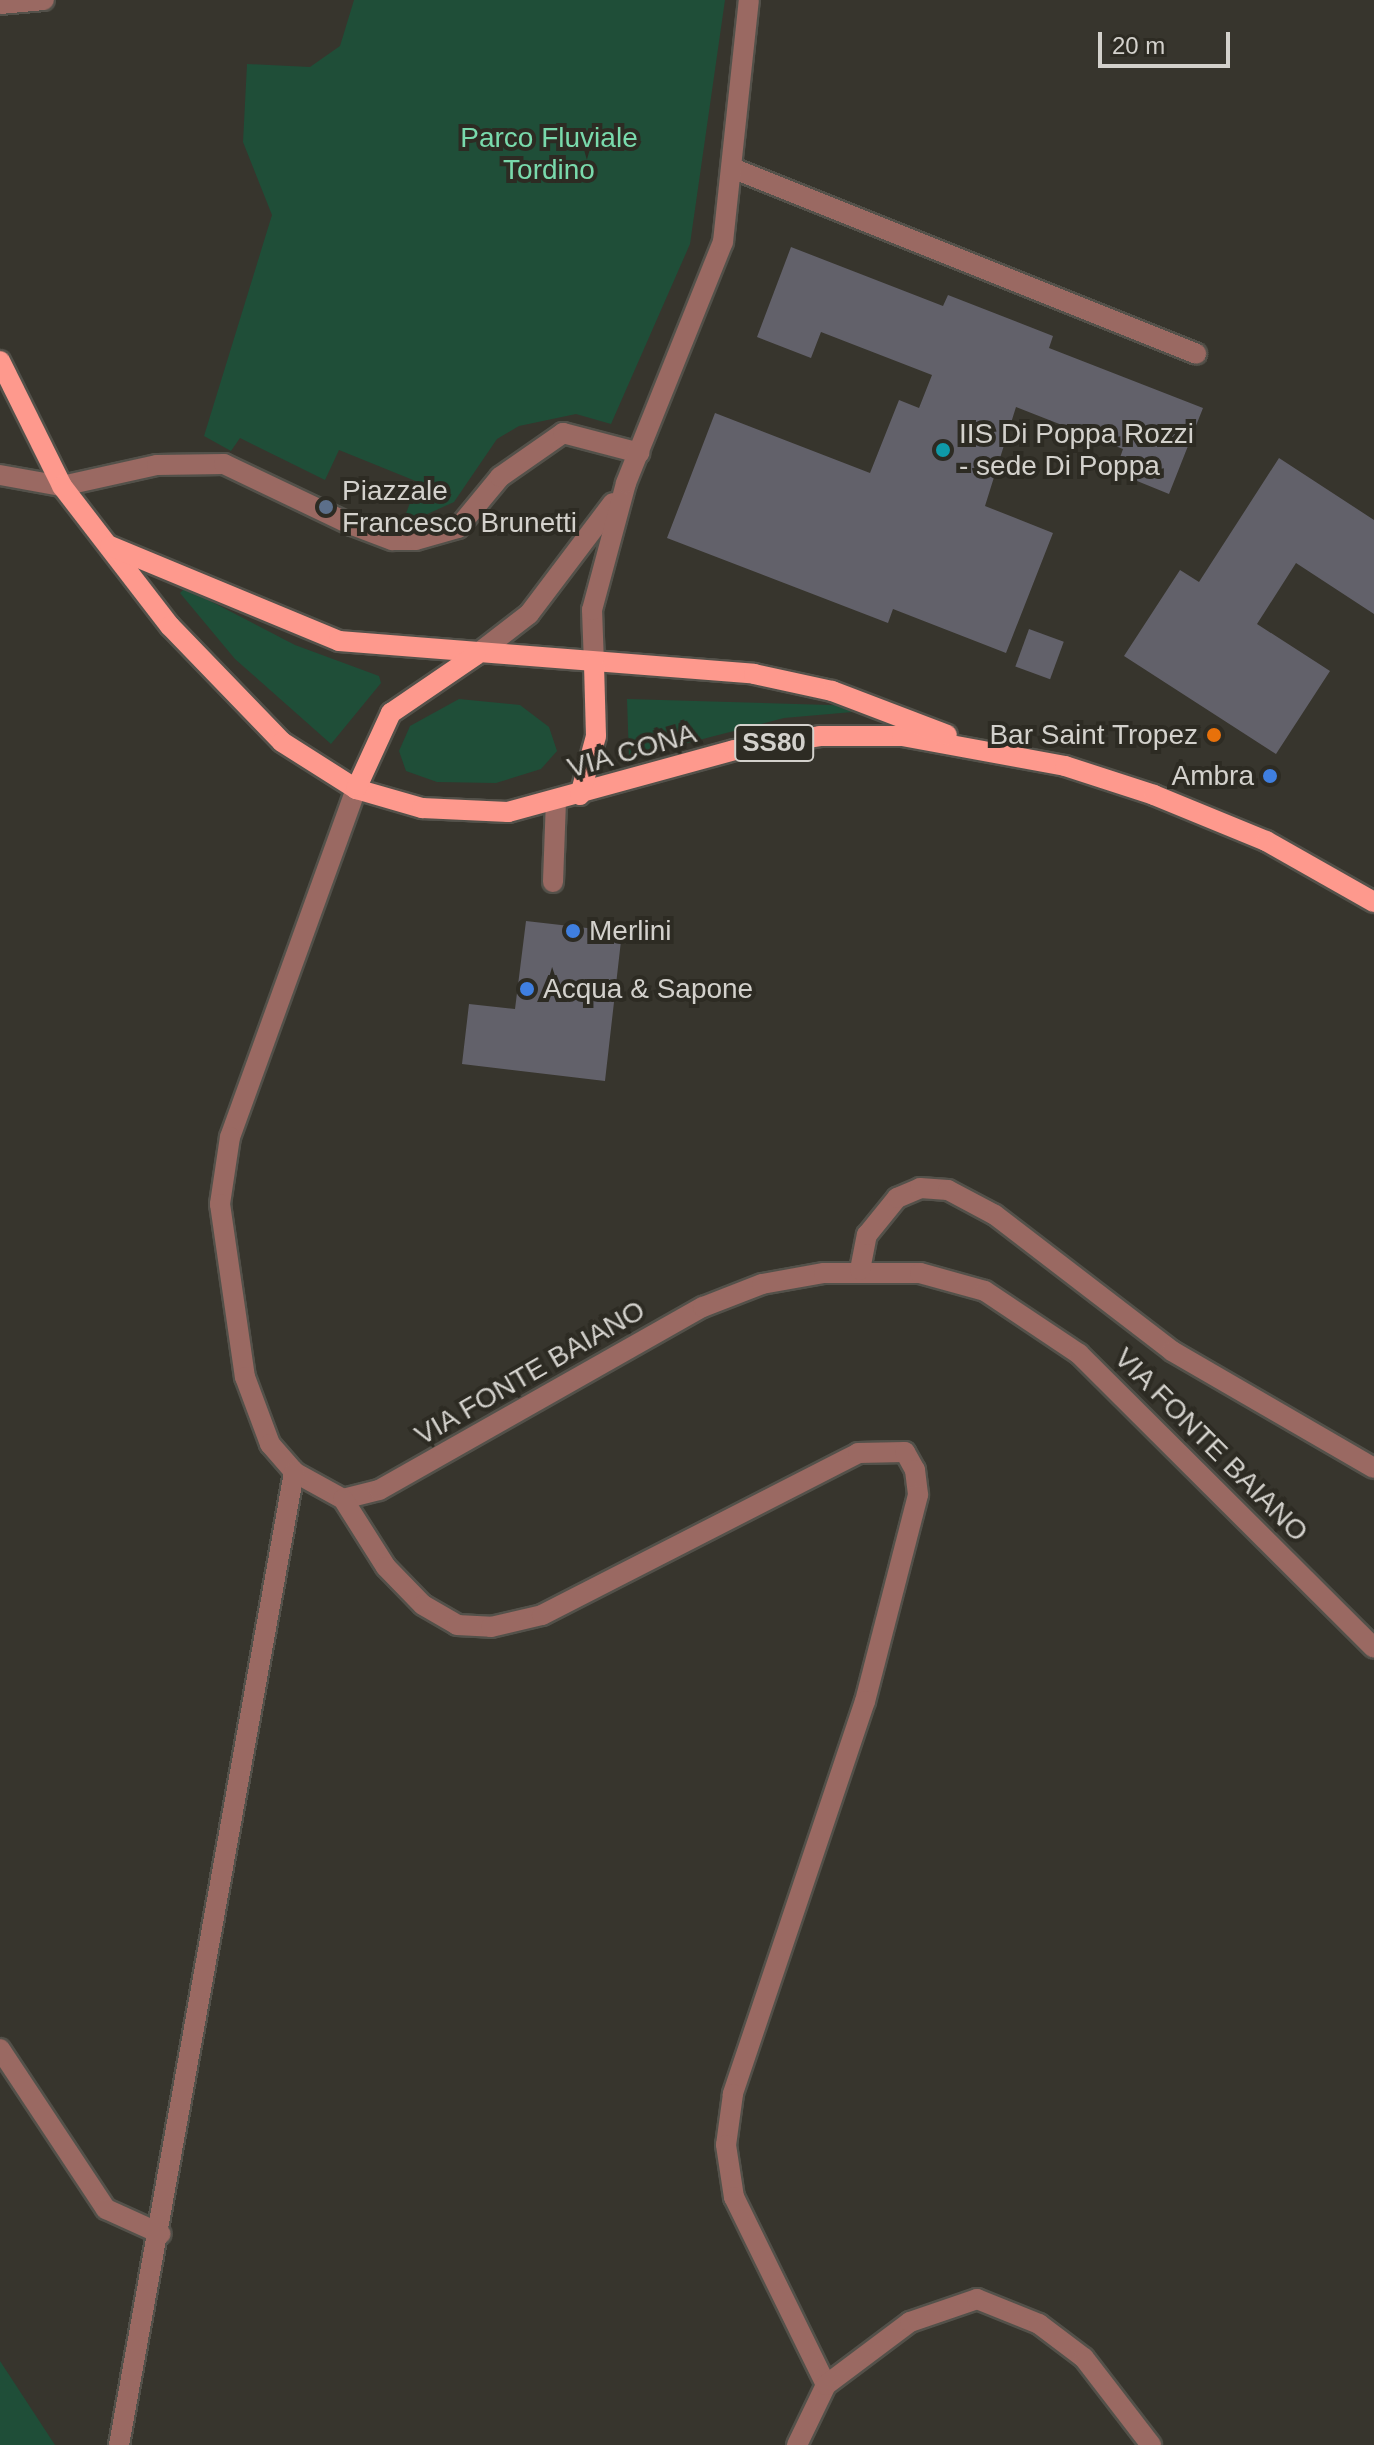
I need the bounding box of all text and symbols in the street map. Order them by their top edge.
scale bar [1102,16,1234,66]
text: 20 m [1112,32,1165,59]
park label: Parco Fluviale Tordino [460,121,638,187]
place label: IIS Di Poppa Rozzi - sede Di Poppa [959,417,1194,483]
marker: IIS Di Poppa Rozzi - sede Di Poppa [934,441,952,459]
place label: Piazzale Francesco Brunetti [342,474,577,540]
marker: Piazzale Francesco Brunetti [317,498,335,516]
street label: VIA CONA [563,716,701,786]
place label: Bar Saint Tropez [989,718,1198,752]
road number: SS80 [734,721,814,765]
marker: Bar Saint Tropez [1205,726,1223,744]
place label: Ambra [1172,759,1254,793]
marker: Ambra [1261,767,1279,785]
place label: Merlini [589,914,671,948]
marker: Merlini [564,922,582,940]
place label: Acqua & Sapone [543,972,753,1006]
marker: Acqua & Sapone [518,980,536,998]
street label: VIA FONTE BAIANO [408,1293,652,1453]
street label: VIA FONTE BAIANO [1107,1341,1315,1549]

